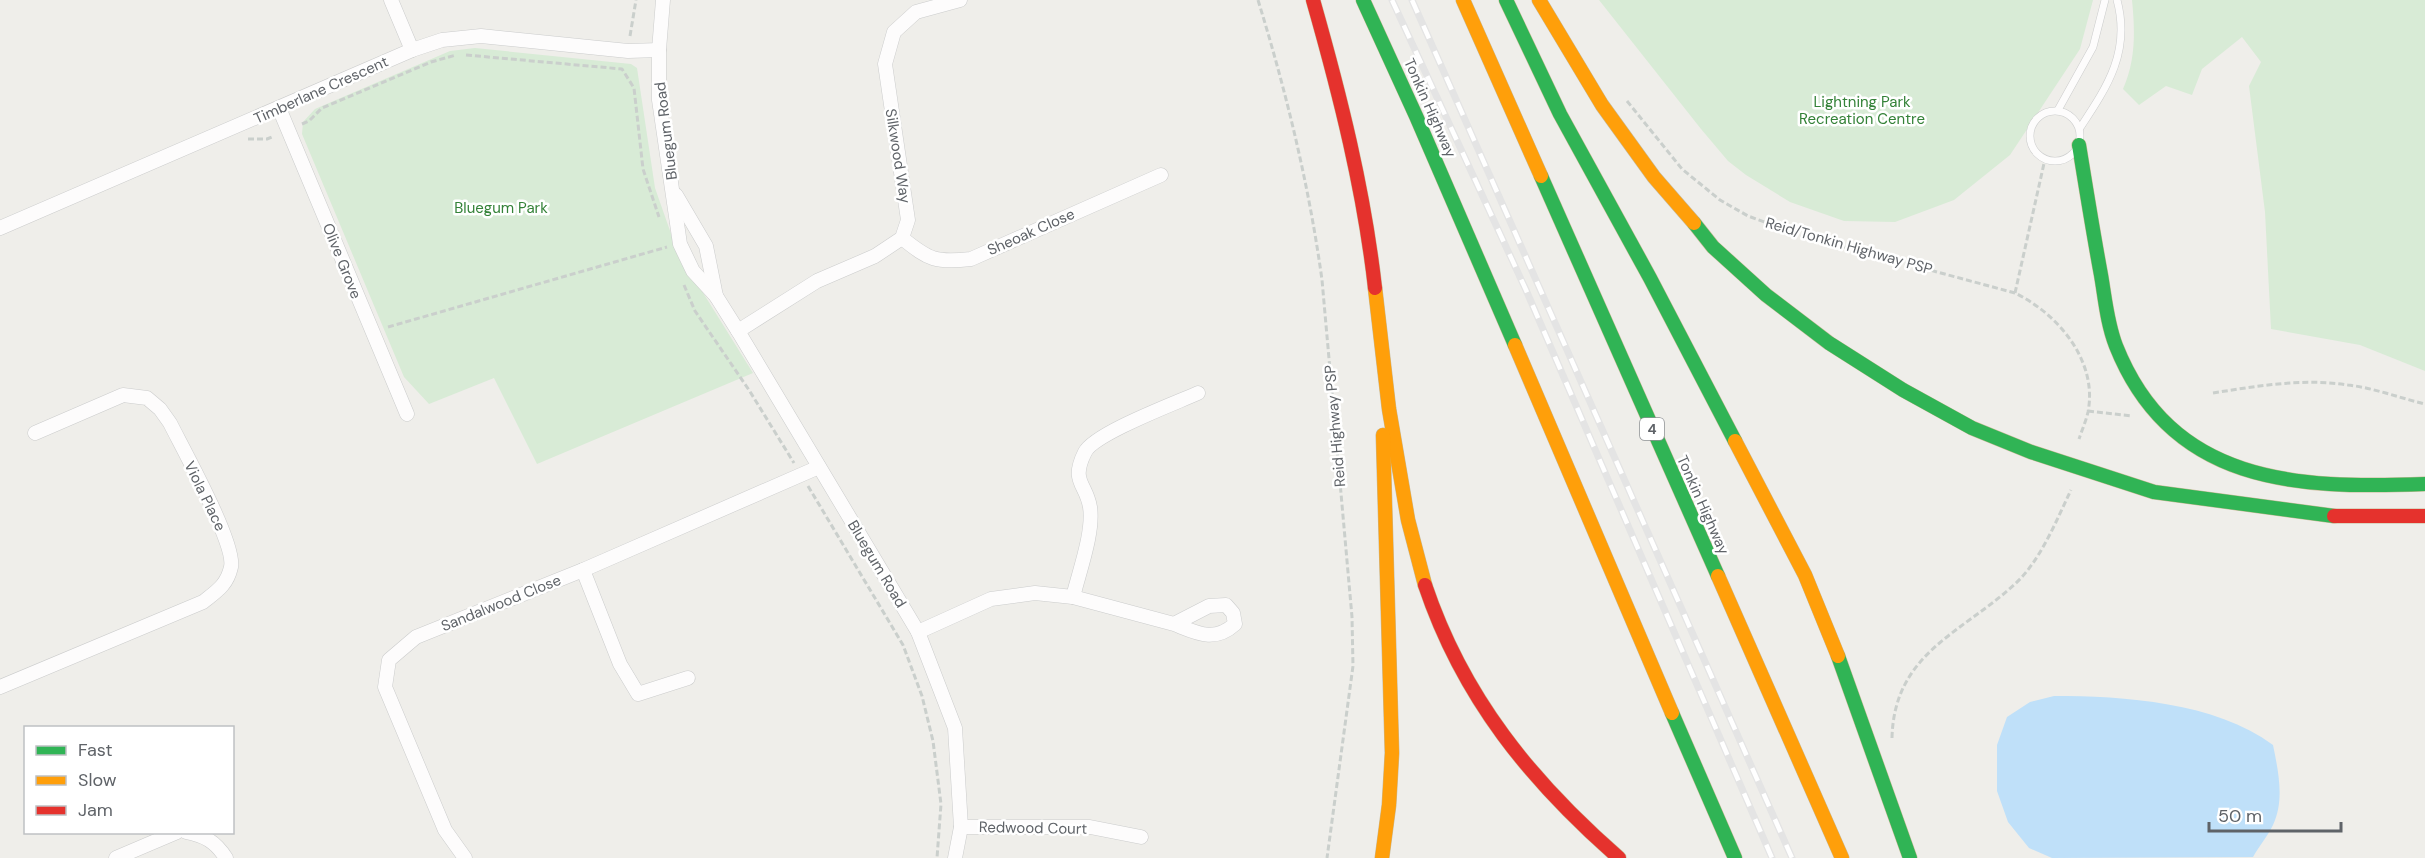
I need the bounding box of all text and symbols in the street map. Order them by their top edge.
street label: Timberlane Crescent [251,51,391,129]
street label: Tonkin Highway [1399,55,1461,161]
street label: Bluegum Road [650,81,682,181]
park label: Lightning Park Recreation Centre [1799,92,1925,129]
street label: Silkwood Way [881,107,915,205]
park label: Bluegum Park [454,198,548,218]
street label: Sheoak Close [984,204,1078,260]
street label: Reid/Tonkin Highway PSP [1763,213,1935,280]
street label: Olive Grove [318,220,366,302]
street label: Reid Highway PSP [1320,364,1350,488]
road number: 4 [1640,418,1664,440]
street label: Tonkin Highway [1672,452,1734,558]
street label: Viola Place [179,458,231,534]
street label: Bluegum Road [843,517,911,611]
street label: Sandalwood Close [438,570,564,636]
legend [24,726,234,834]
text: Fast [78,738,113,762]
text: Slow [78,768,117,792]
scale bar [2209,795,2341,833]
text: Jam [78,798,113,822]
text: 50 m [2218,804,2262,828]
street label: Redwood Court [979,817,1087,839]

